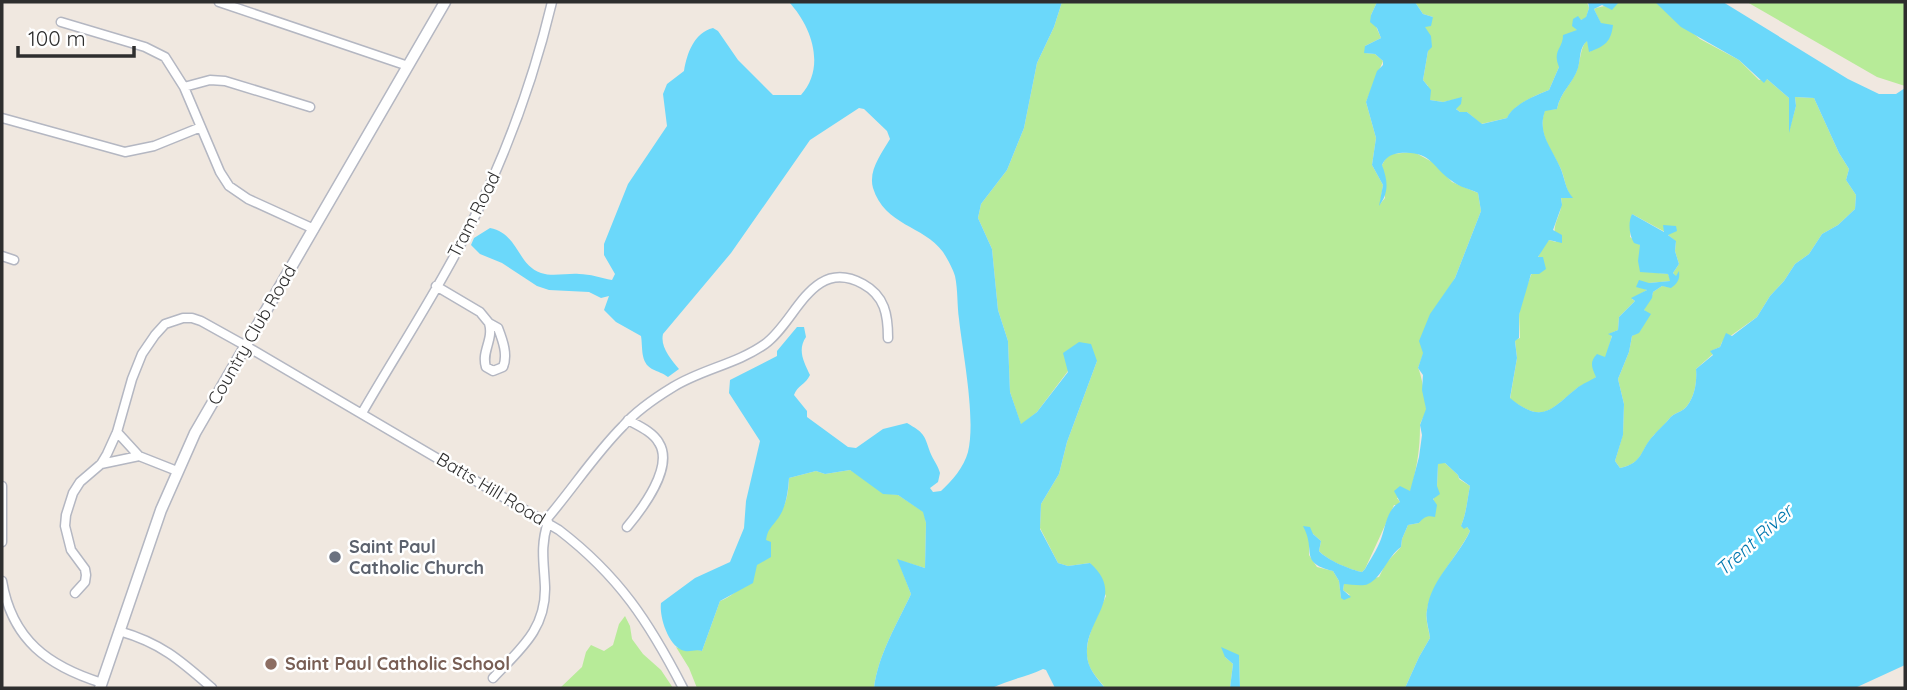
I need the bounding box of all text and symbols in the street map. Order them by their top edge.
scale bar [18,14,133,58]
text: 100 m [28,25,86,51]
street label: Tram Road [442,168,505,262]
street label: Country Club Road [202,261,301,409]
street label: Batts Hill Road [433,447,550,530]
water label: Trent River [1711,497,1799,581]
place label: Saint Paul Catholic Church [349,535,484,579]
marker: Saint Paul Catholic Church [327,549,343,565]
place label: Saint Paul Catholic School [285,652,510,675]
marker: Saint Paul Catholic School [263,656,279,672]

